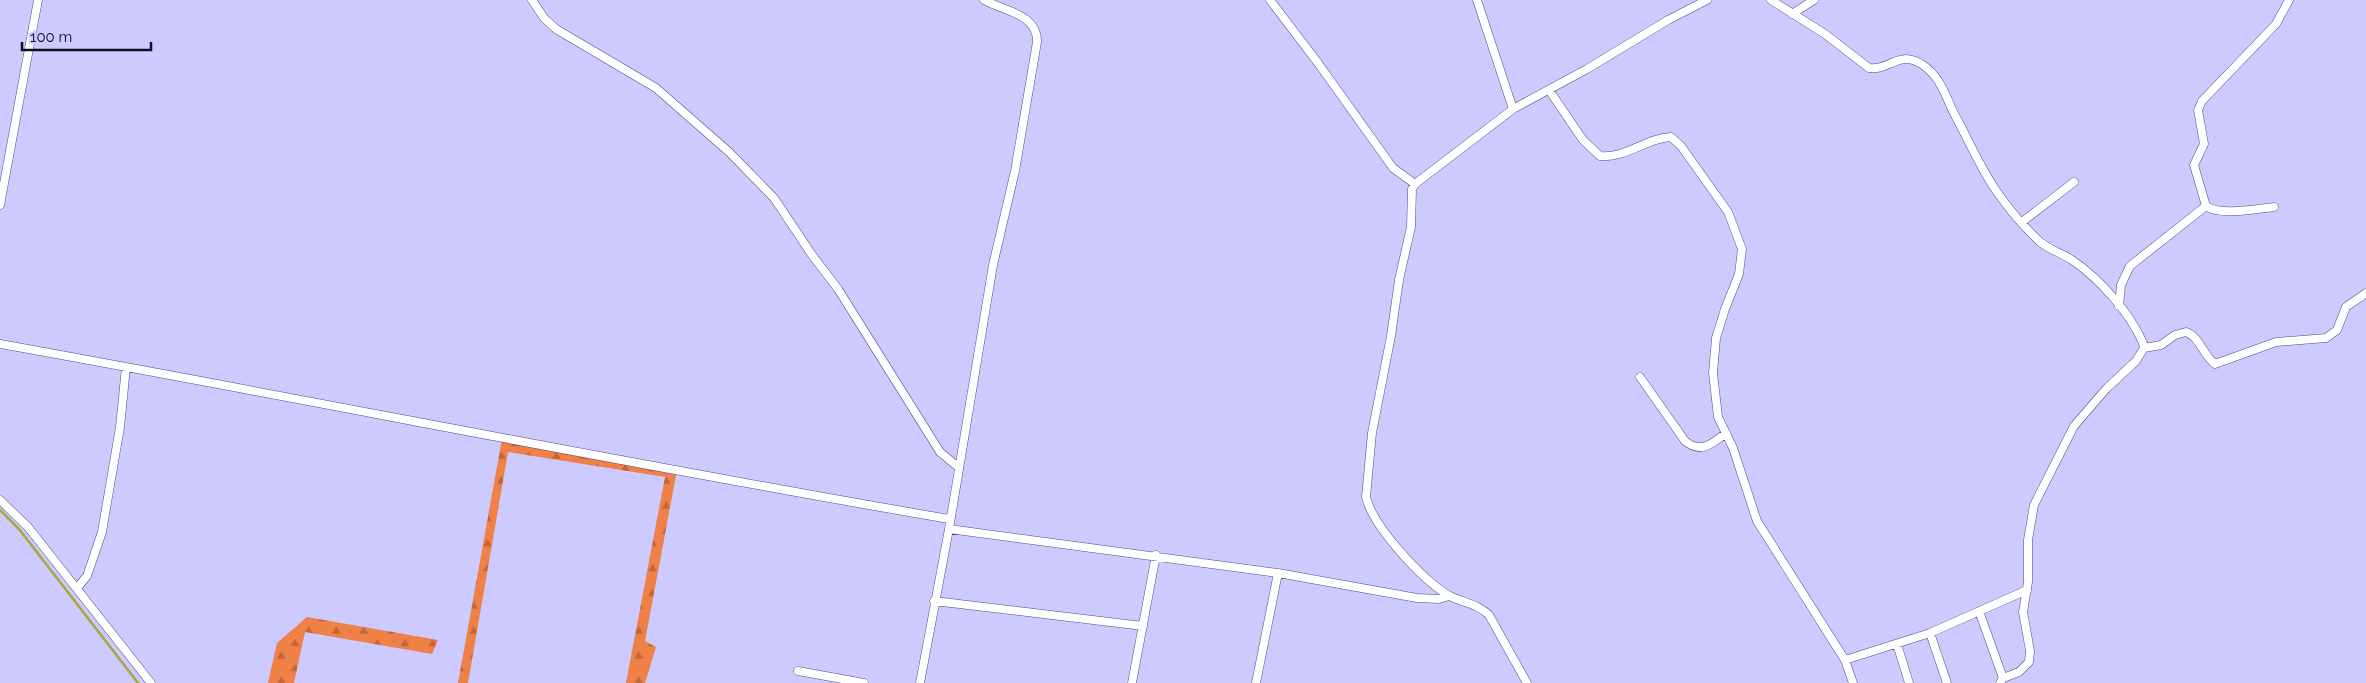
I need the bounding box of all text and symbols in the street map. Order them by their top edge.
scale bar [22,20,151,52]
text: 100 m [30,28,72,46]

